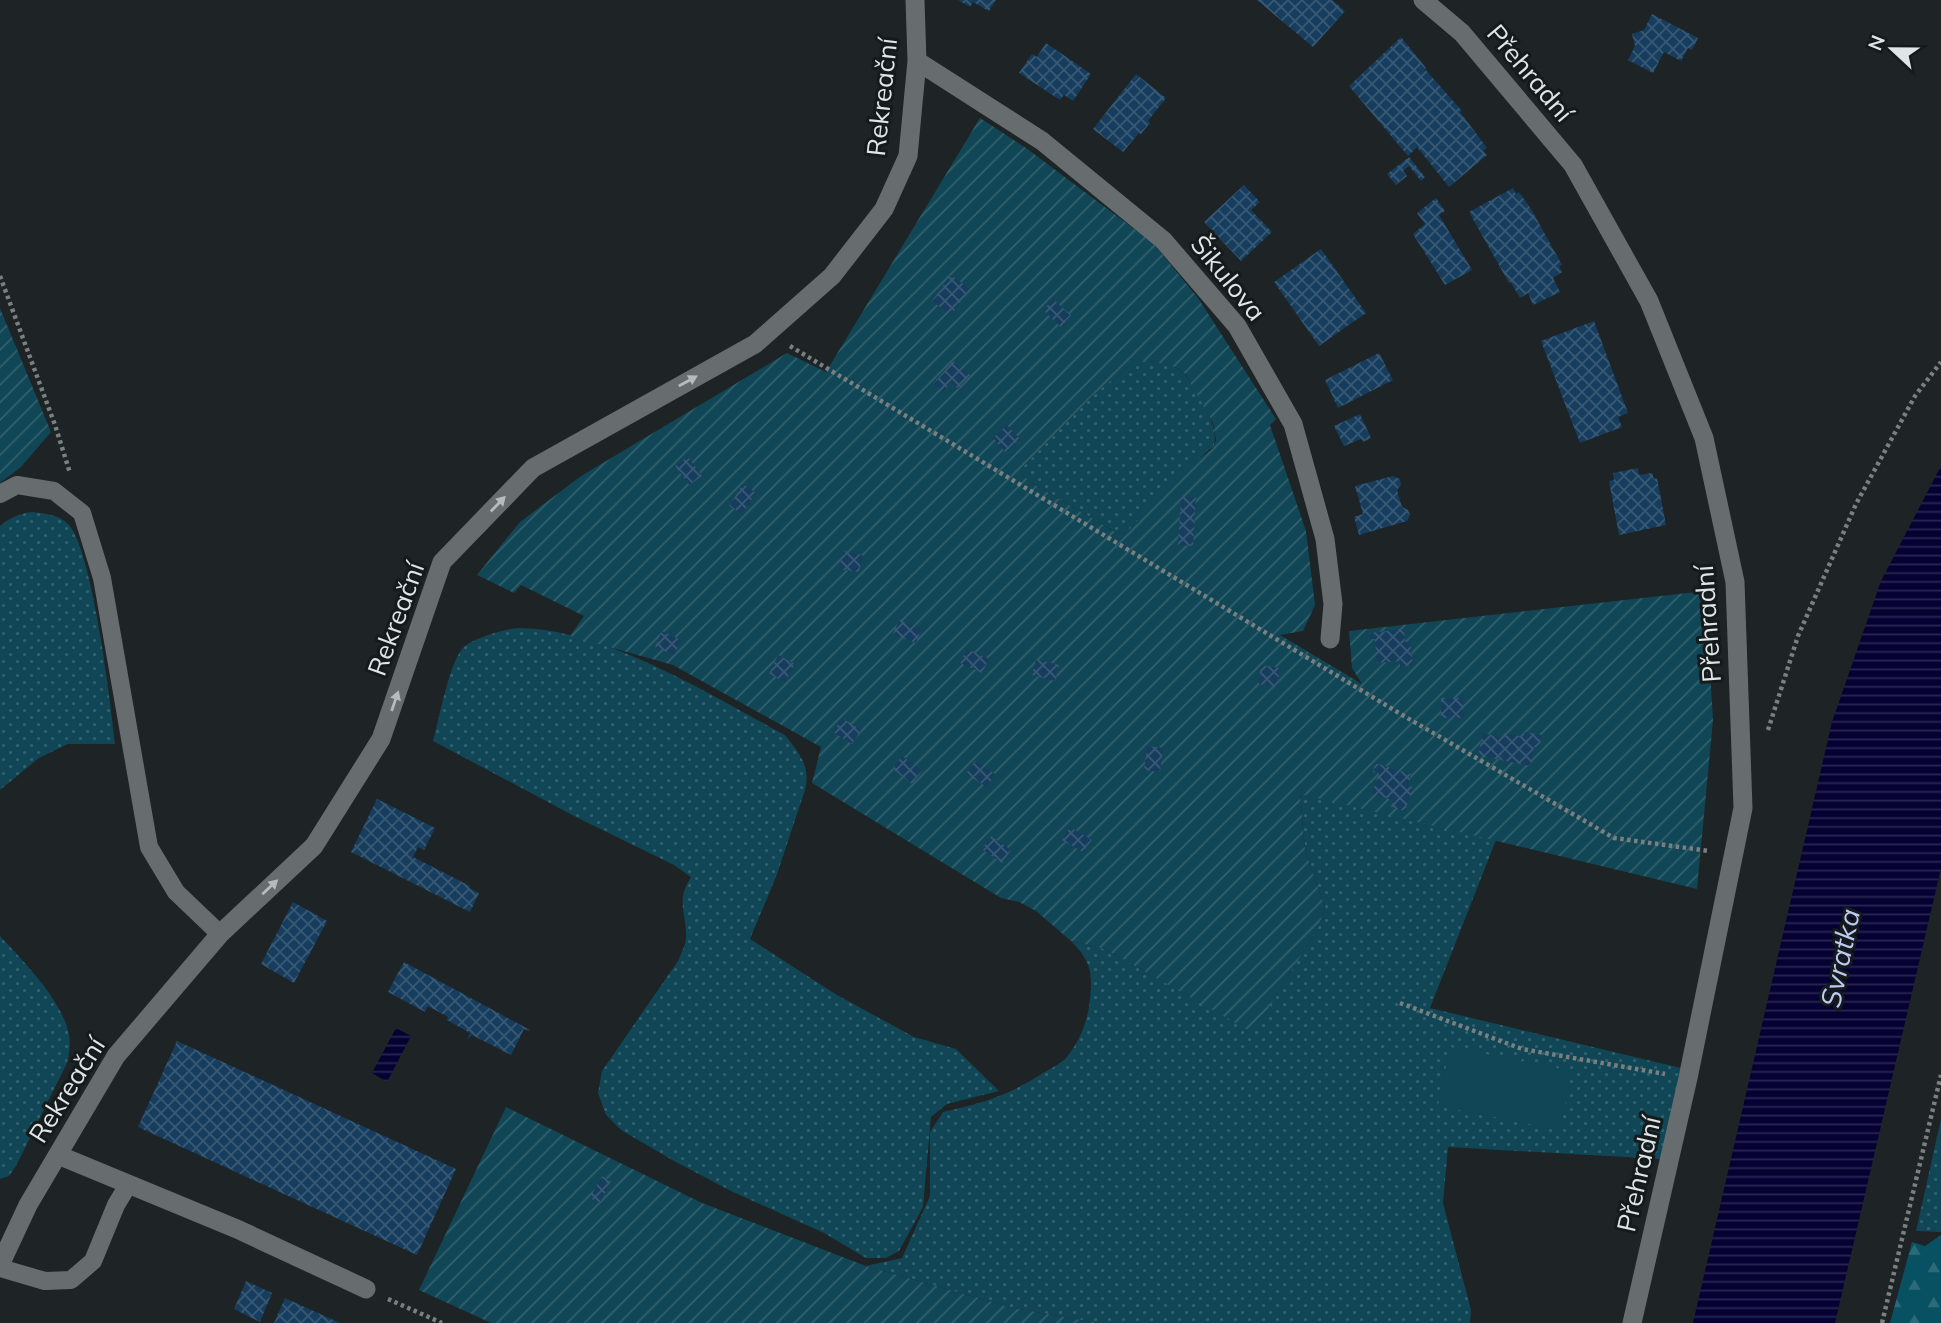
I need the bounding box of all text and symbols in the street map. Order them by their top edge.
north arrow [1857,14,1927,84]
street label: Přehradní [1480,17,1582,130]
text: N [1862,31,1890,54]
street label: Rekreační [859,34,904,158]
street label: Šikulova [1184,228,1273,327]
one-way arrow [678,375,698,387]
one-way arrow [490,496,506,513]
street label: Rekreační [360,556,432,680]
street label: Přehradní [1687,563,1728,684]
one-way arrow [390,690,401,711]
one-way arrow [261,880,278,896]
water label: Svratka [1812,905,1867,1010]
street label: Rekreační [21,1029,113,1149]
street label: Přehradní [1609,1111,1668,1235]

